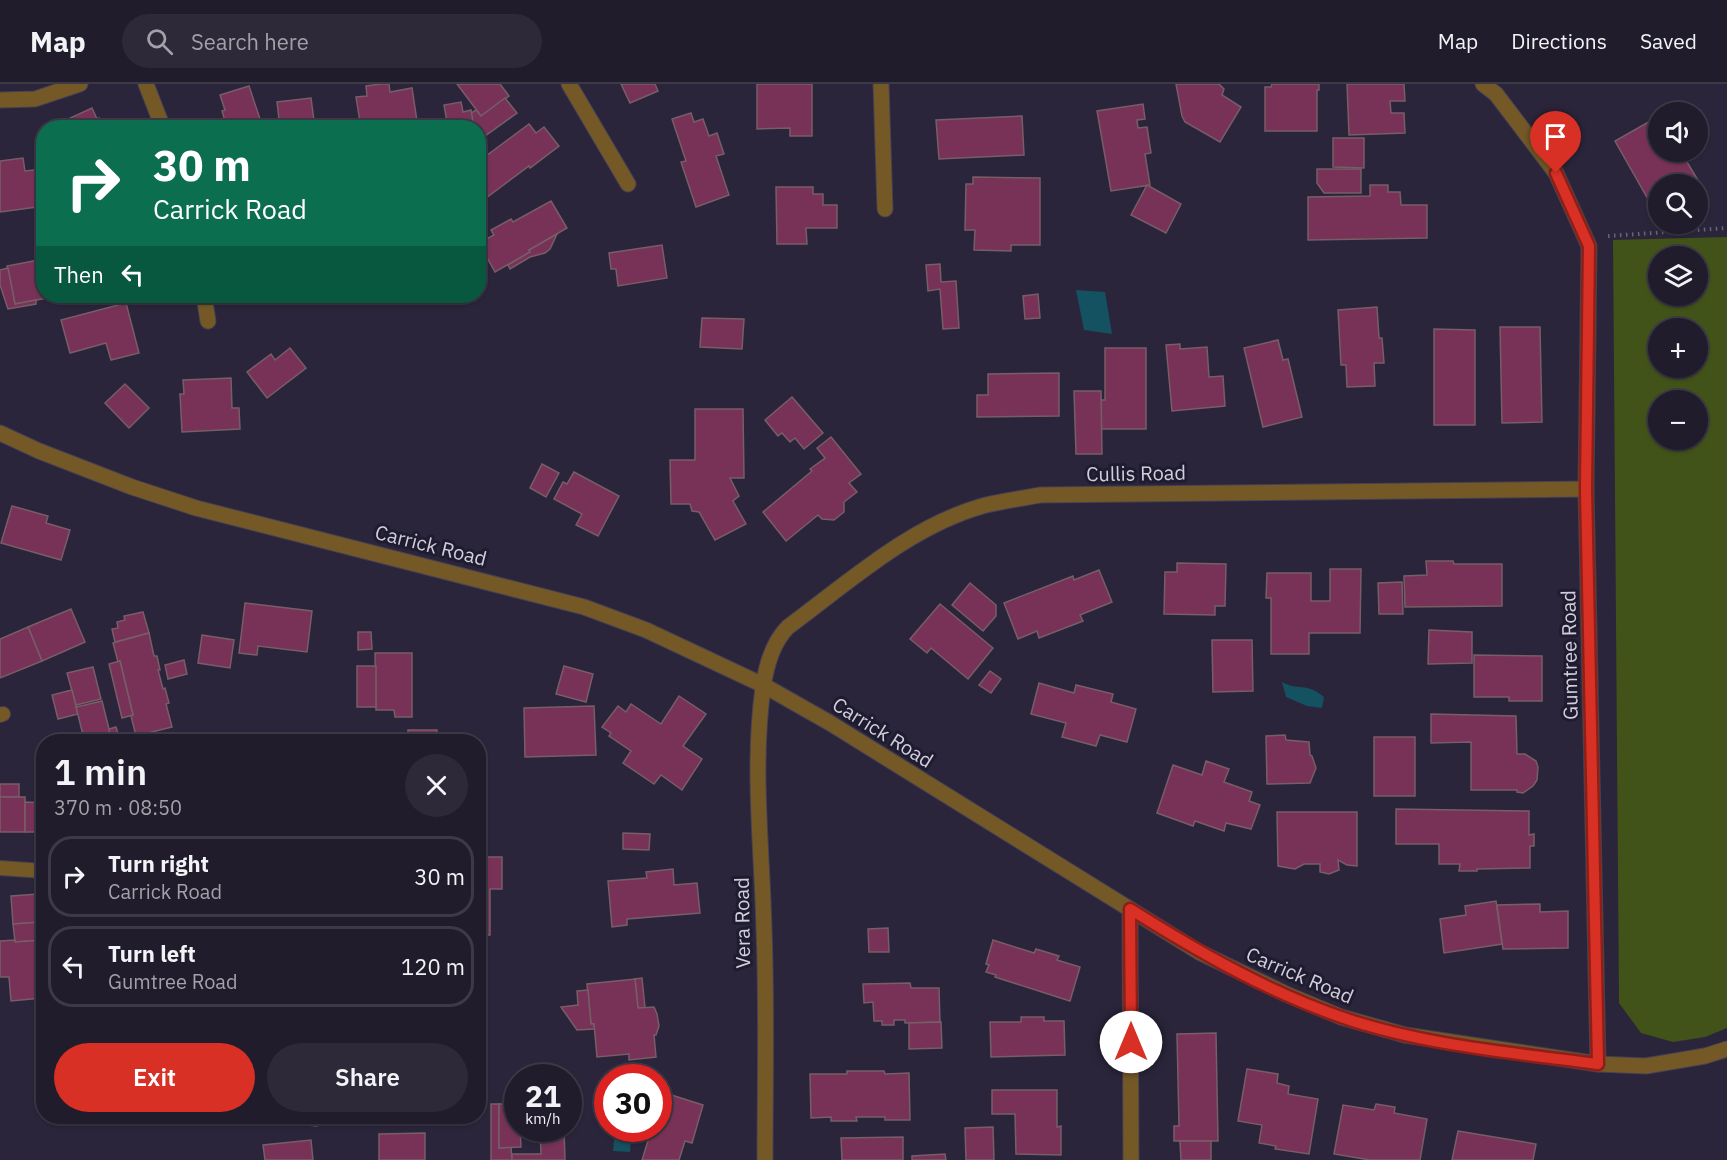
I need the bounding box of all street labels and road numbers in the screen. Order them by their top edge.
street label: Cullis Road [1086,459,1186,487]
street label: Carrick Road [372,518,490,572]
street label: Gumtree Road [1554,590,1584,720]
street label: Carrick Road [827,690,939,774]
street label: Vera Road [728,877,756,969]
street label: Carrick Road [1242,940,1358,1010]

